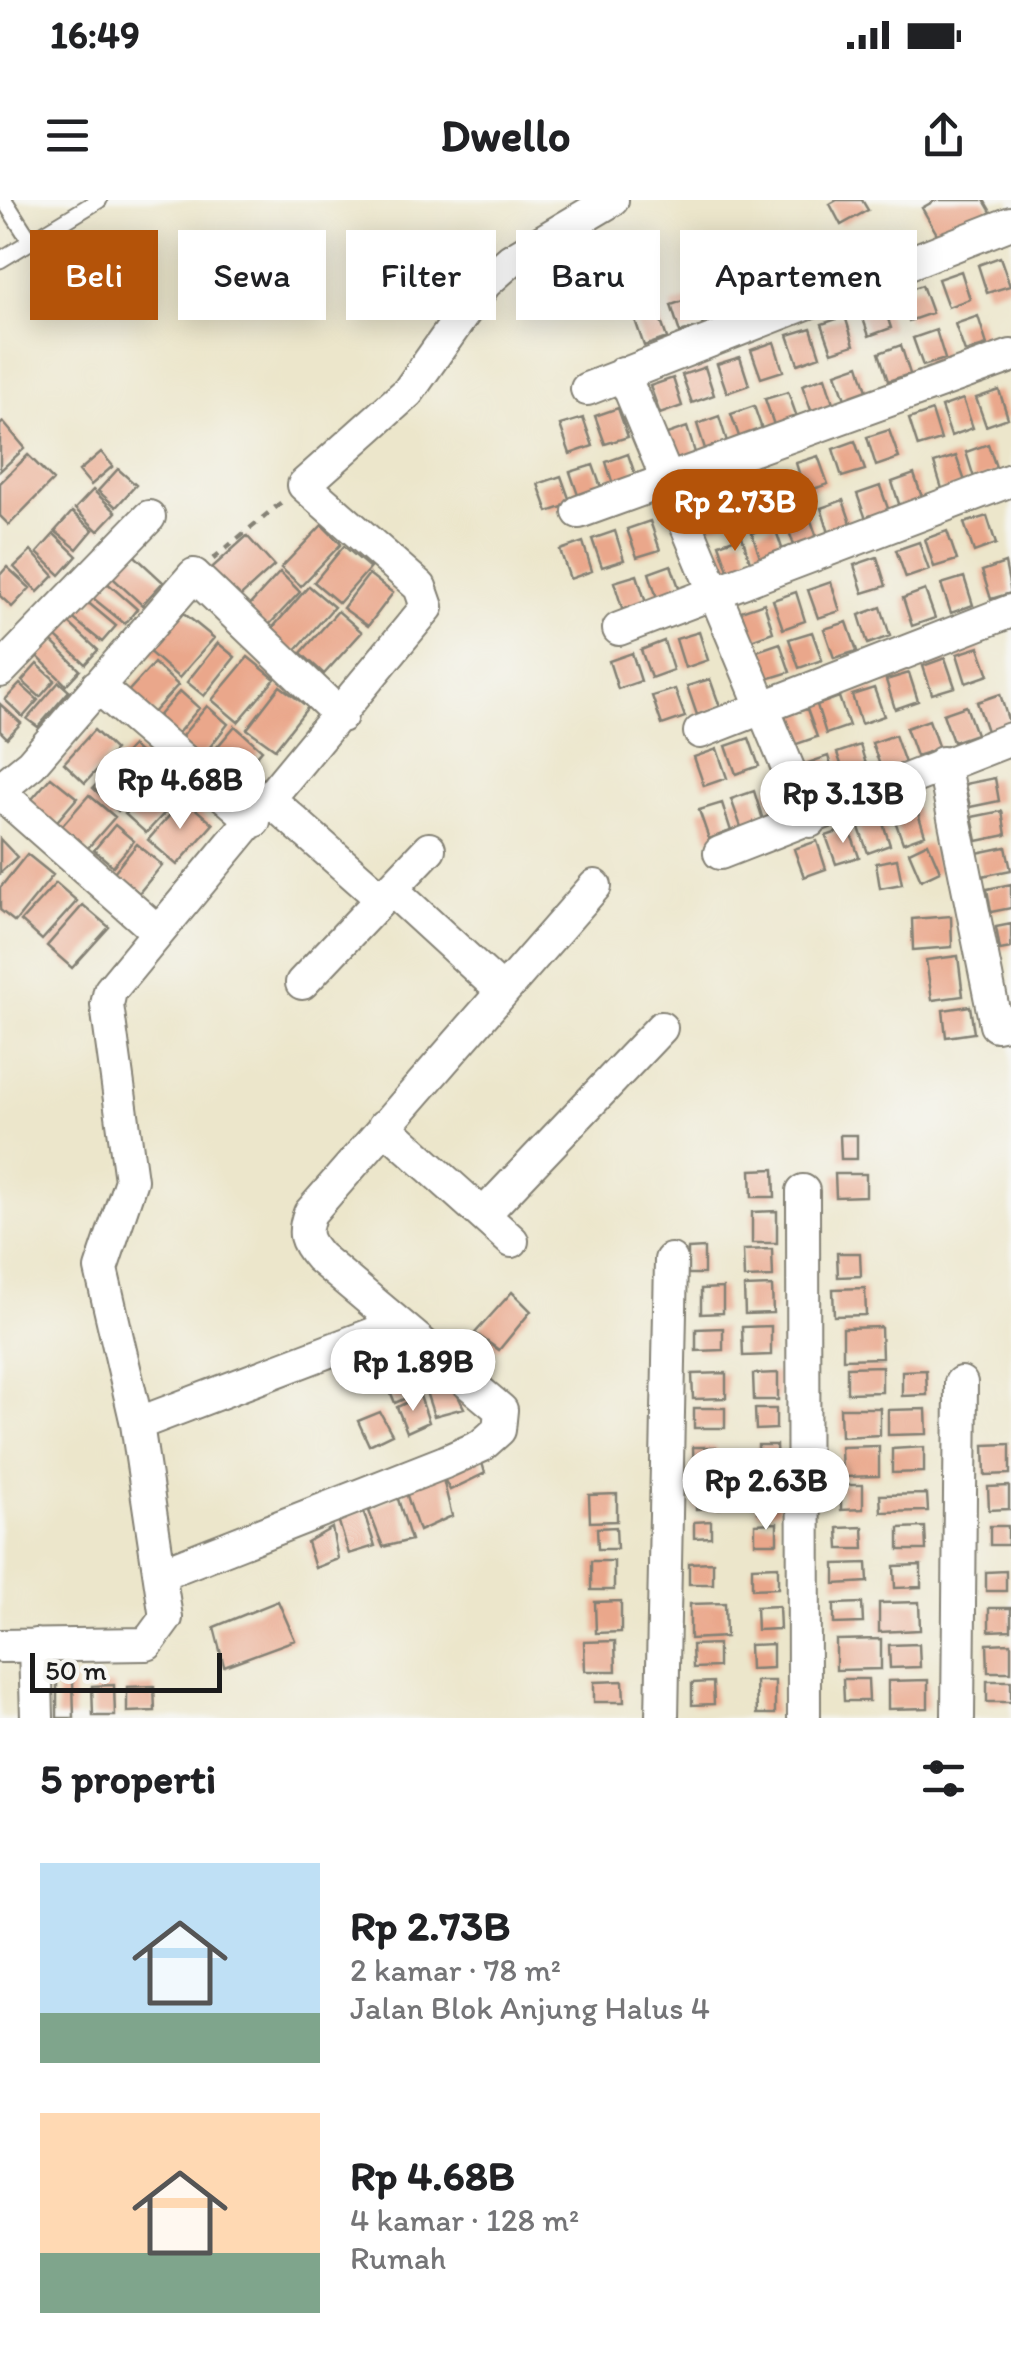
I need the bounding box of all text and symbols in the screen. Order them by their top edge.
text: 16:49 [50,12,140,58]
icon: menu [40,108,95,163]
text: Dwello [440,108,571,162]
icon: share [916,108,971,163]
chip: Beli [30,230,158,320]
chip: Sewa [178,230,326,320]
chip: Filter [346,230,496,320]
chip: Baru [516,230,660,320]
chip: Apartemen [680,230,917,320]
pin: Rp 2.73B [632,469,838,554]
text: Rp 2.73B [674,482,796,520]
pin: Rp 4.68B [77,747,283,832]
text: Rp 4.68B [117,760,243,798]
pin: Rp 3.13B [740,761,946,846]
text: Rp 3.13B [782,774,904,812]
pin: Rp 1.89B [310,1329,516,1414]
text: Rp 1.89B [352,1342,474,1380]
pin: Rp 2.63B [663,1448,869,1533]
text: Rp 2.63B [704,1461,828,1499]
scale bar [30,1648,222,1692]
text: 50 m [45,1653,107,1687]
icon: filters [916,1751,971,1806]
text: 5 properti [40,1753,216,1804]
text: Rp 2.73B [350,1900,510,1951]
icon: home [120,1903,240,2023]
text: 2 kamar · 78 m² [350,1951,561,1989]
text: Jalan Blok Anjung Halus 4 [350,1989,710,2027]
text: Rp 4.68B [350,2150,515,2201]
icon: home [120,2153,240,2273]
text: 4 kamar · 128 m² [350,2201,579,2239]
text: Rumah [350,2239,446,2277]

